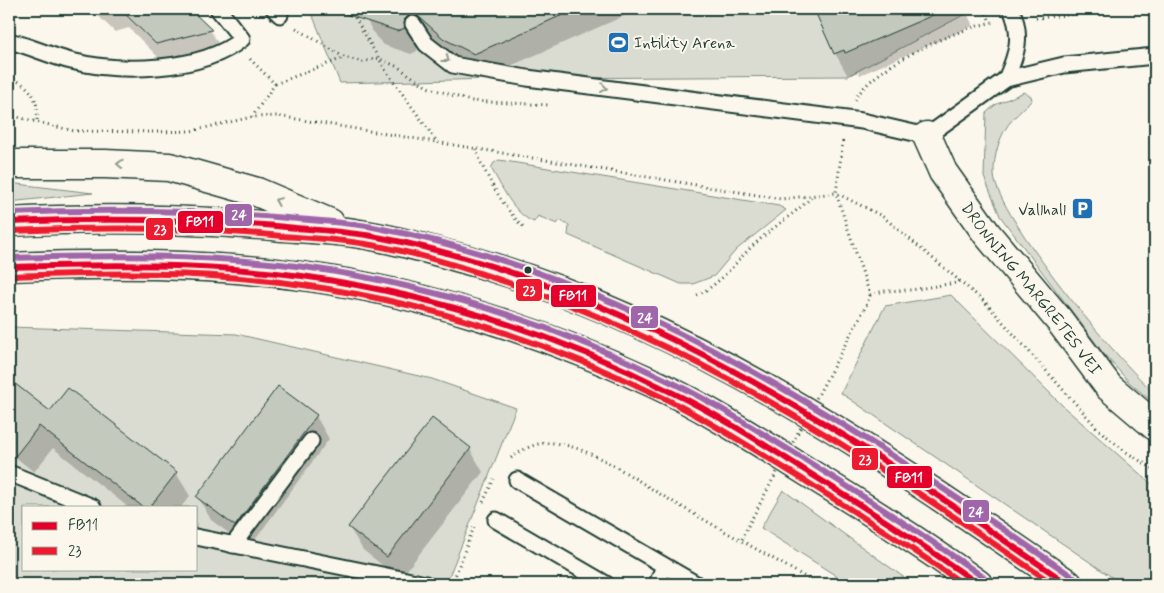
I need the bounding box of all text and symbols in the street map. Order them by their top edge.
sports icon: Intility Arena [606,30,630,54]
place label: Intility Arena [634,33,735,54]
one-way arrow [440,54,449,62]
one-way arrow [600,83,609,93]
one-way arrow [116,159,124,170]
one-way arrow [274,197,282,207]
parking icon: Vallhall [1070,197,1094,221]
street label: DRONNING MARGRETES VEI [956,199,1106,380]
place label: Vallhall [1018,200,1066,221]
line badge: 24 [224,203,253,227]
text: 24 [231,206,247,224]
line badge: FB11 [177,210,224,234]
text: FB11 [186,213,214,231]
line badge: 23 [145,217,174,241]
text: 23 [154,221,166,239]
unlabelled marker [523,265,533,275]
line badge: 23 [515,278,543,302]
text: 23 [523,282,535,300]
line badge: FB11 [550,284,597,308]
text: FB11 [559,287,587,305]
line badge: 24 [630,305,659,329]
text: 24 [637,309,653,327]
line badge: 23 [851,447,879,471]
text: 23 [859,451,871,469]
line badge: FB11 [886,465,933,489]
text: FB11 [895,469,923,487]
line badge: 24 [962,499,990,523]
text: 24 [968,503,984,521]
legend [22,506,198,570]
text: FB11 [68,516,98,536]
text: 23 [68,542,82,562]

